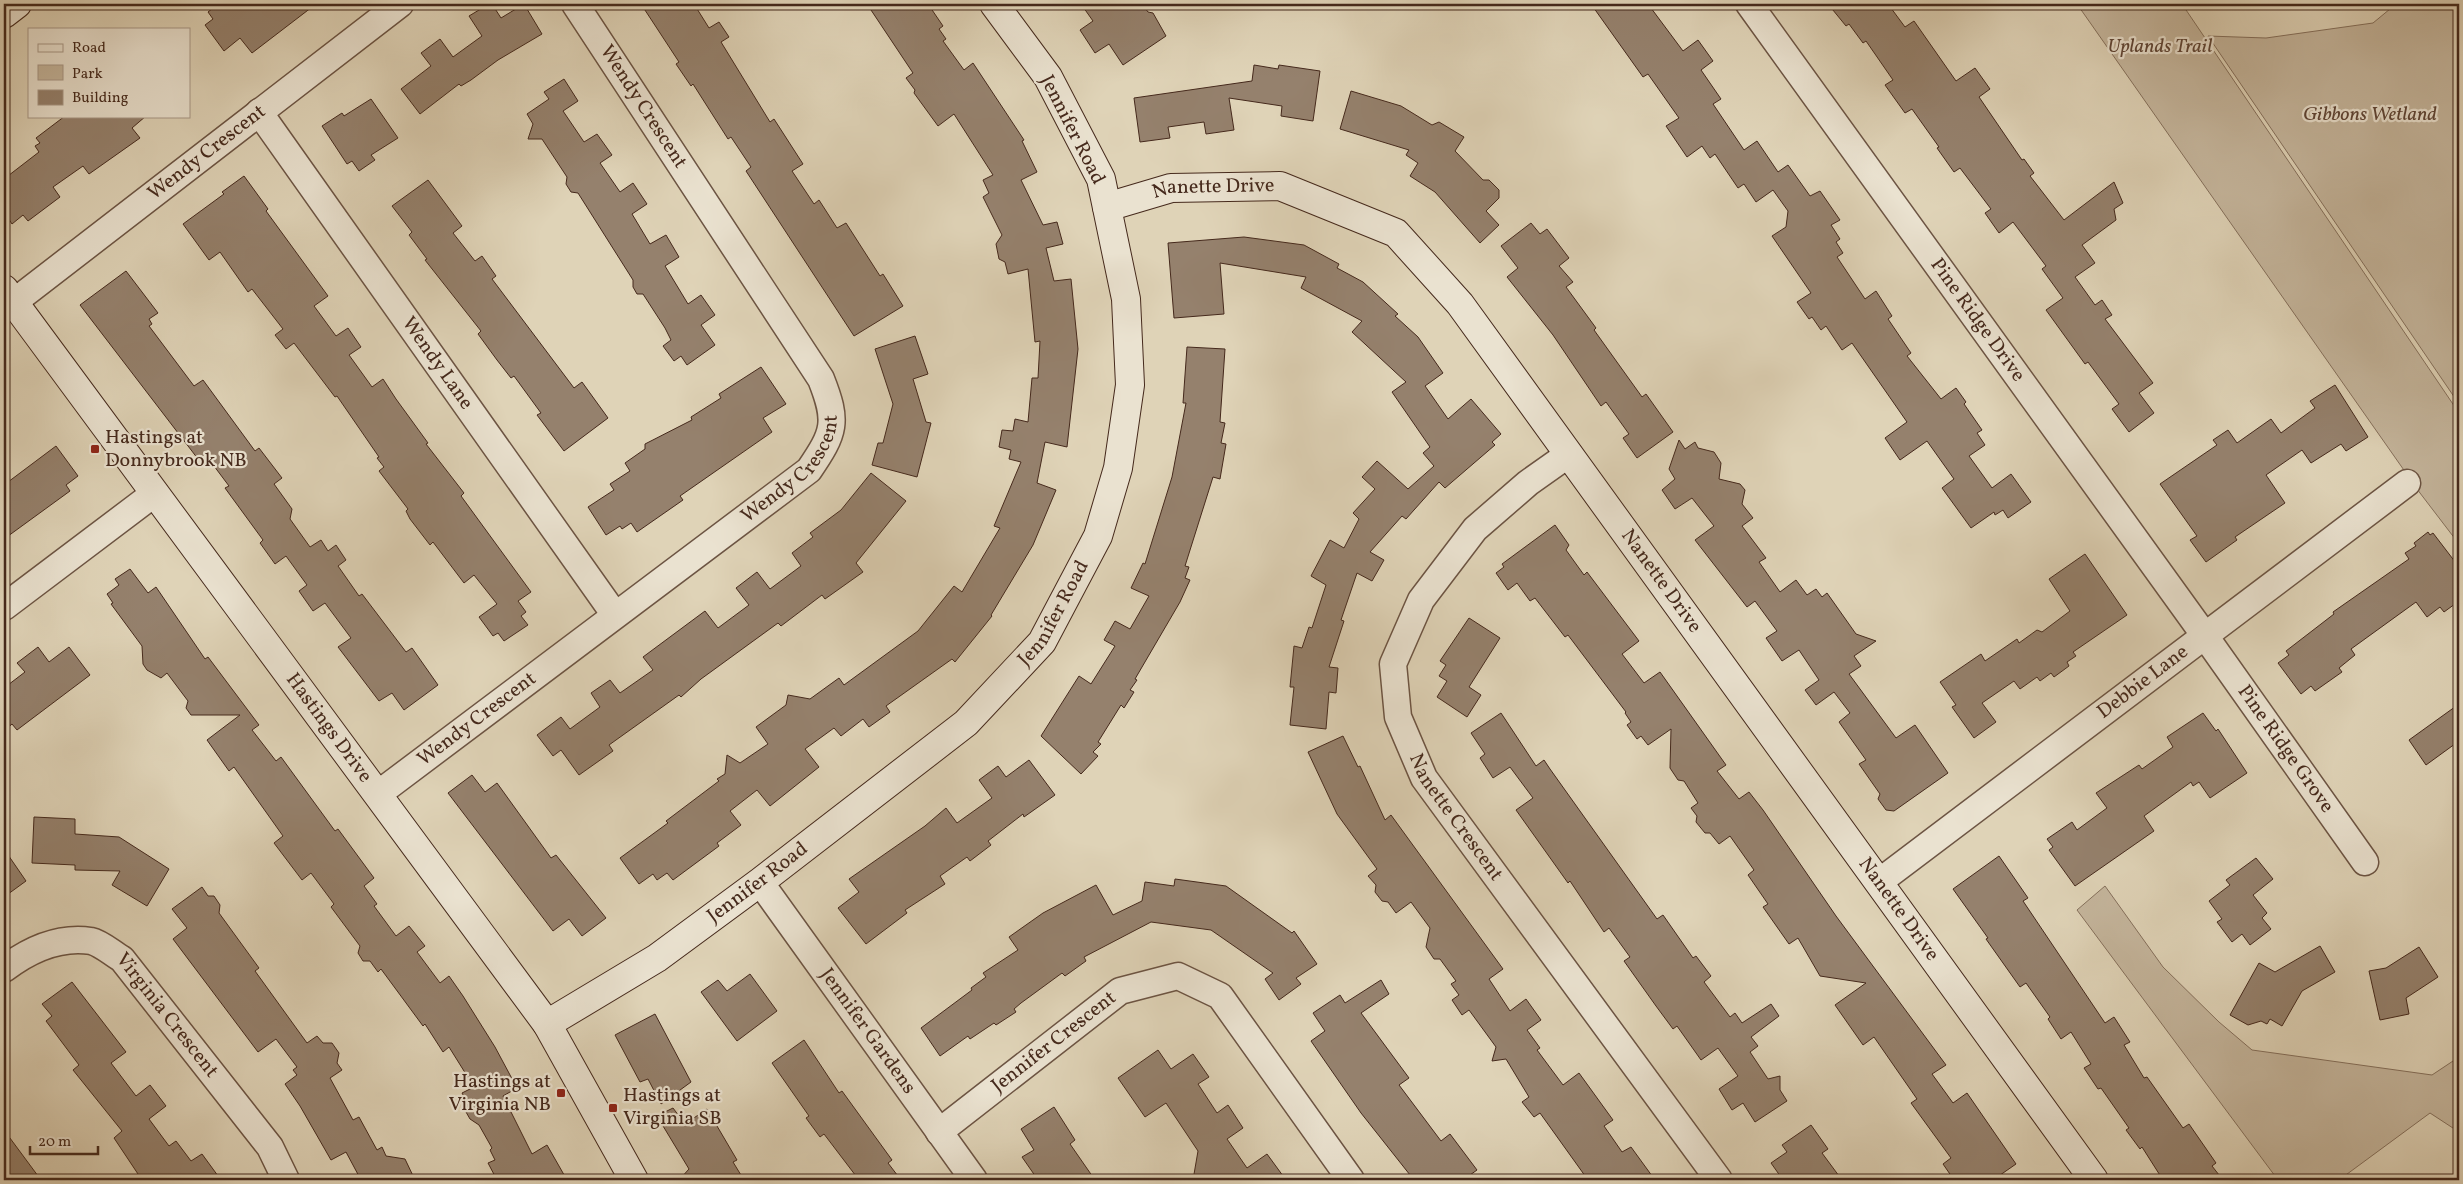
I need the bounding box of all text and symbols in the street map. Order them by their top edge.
legend [28,28,190,118]
park label: Uplands Trail [2108,33,2212,61]
text: Road [72,38,106,59]
street label: Wendy Crescent [593,40,693,174]
text: Park [72,64,103,85]
street label: Jennifer Road [1032,70,1112,190]
text: Building [72,88,129,109]
street label: Wendy Crescent [142,98,272,207]
park label: Gibbons Wetland [2303,101,2437,129]
street label: Nanette Drive [1149,172,1275,207]
street label: Pine Ridge Drive [1923,253,2031,388]
street label: Wendy Lane [394,311,480,416]
street label: Wendy Crescent [736,414,846,530]
place label: Hastings at Donnybrook NB [105,424,247,475]
marker: Hastings at Donnybrook NB [89,443,101,455]
street label: Nanette Drive [1614,524,1708,639]
street label: Jennifer Road [1012,556,1097,673]
street label: Debbie Lane [2092,639,2195,726]
street label: Wendy Crescent [412,666,542,773]
street label: Hastings Drive [278,667,378,789]
street label: Pine Ridge Grove [2230,679,2340,819]
street label: Nanette Crescent [1401,749,1509,887]
street label: Jennifer Road [702,836,814,930]
street label: Nanette Drive [1851,852,1945,967]
street label: Virginia Crescent [108,947,225,1084]
street label: Jennifer Gardens [812,963,922,1100]
street label: Jennifer Crescent [986,985,1123,1100]
place label: Hastings at Virginia NB [448,1068,551,1119]
place label: Hastings at Virginia SB [623,1082,722,1133]
marker: Hastings at Virginia NB [555,1087,567,1099]
marker: Hastings at Virginia SB [607,1102,619,1114]
scale bar [30,1124,98,1156]
text: 20 m [38,1132,71,1153]

